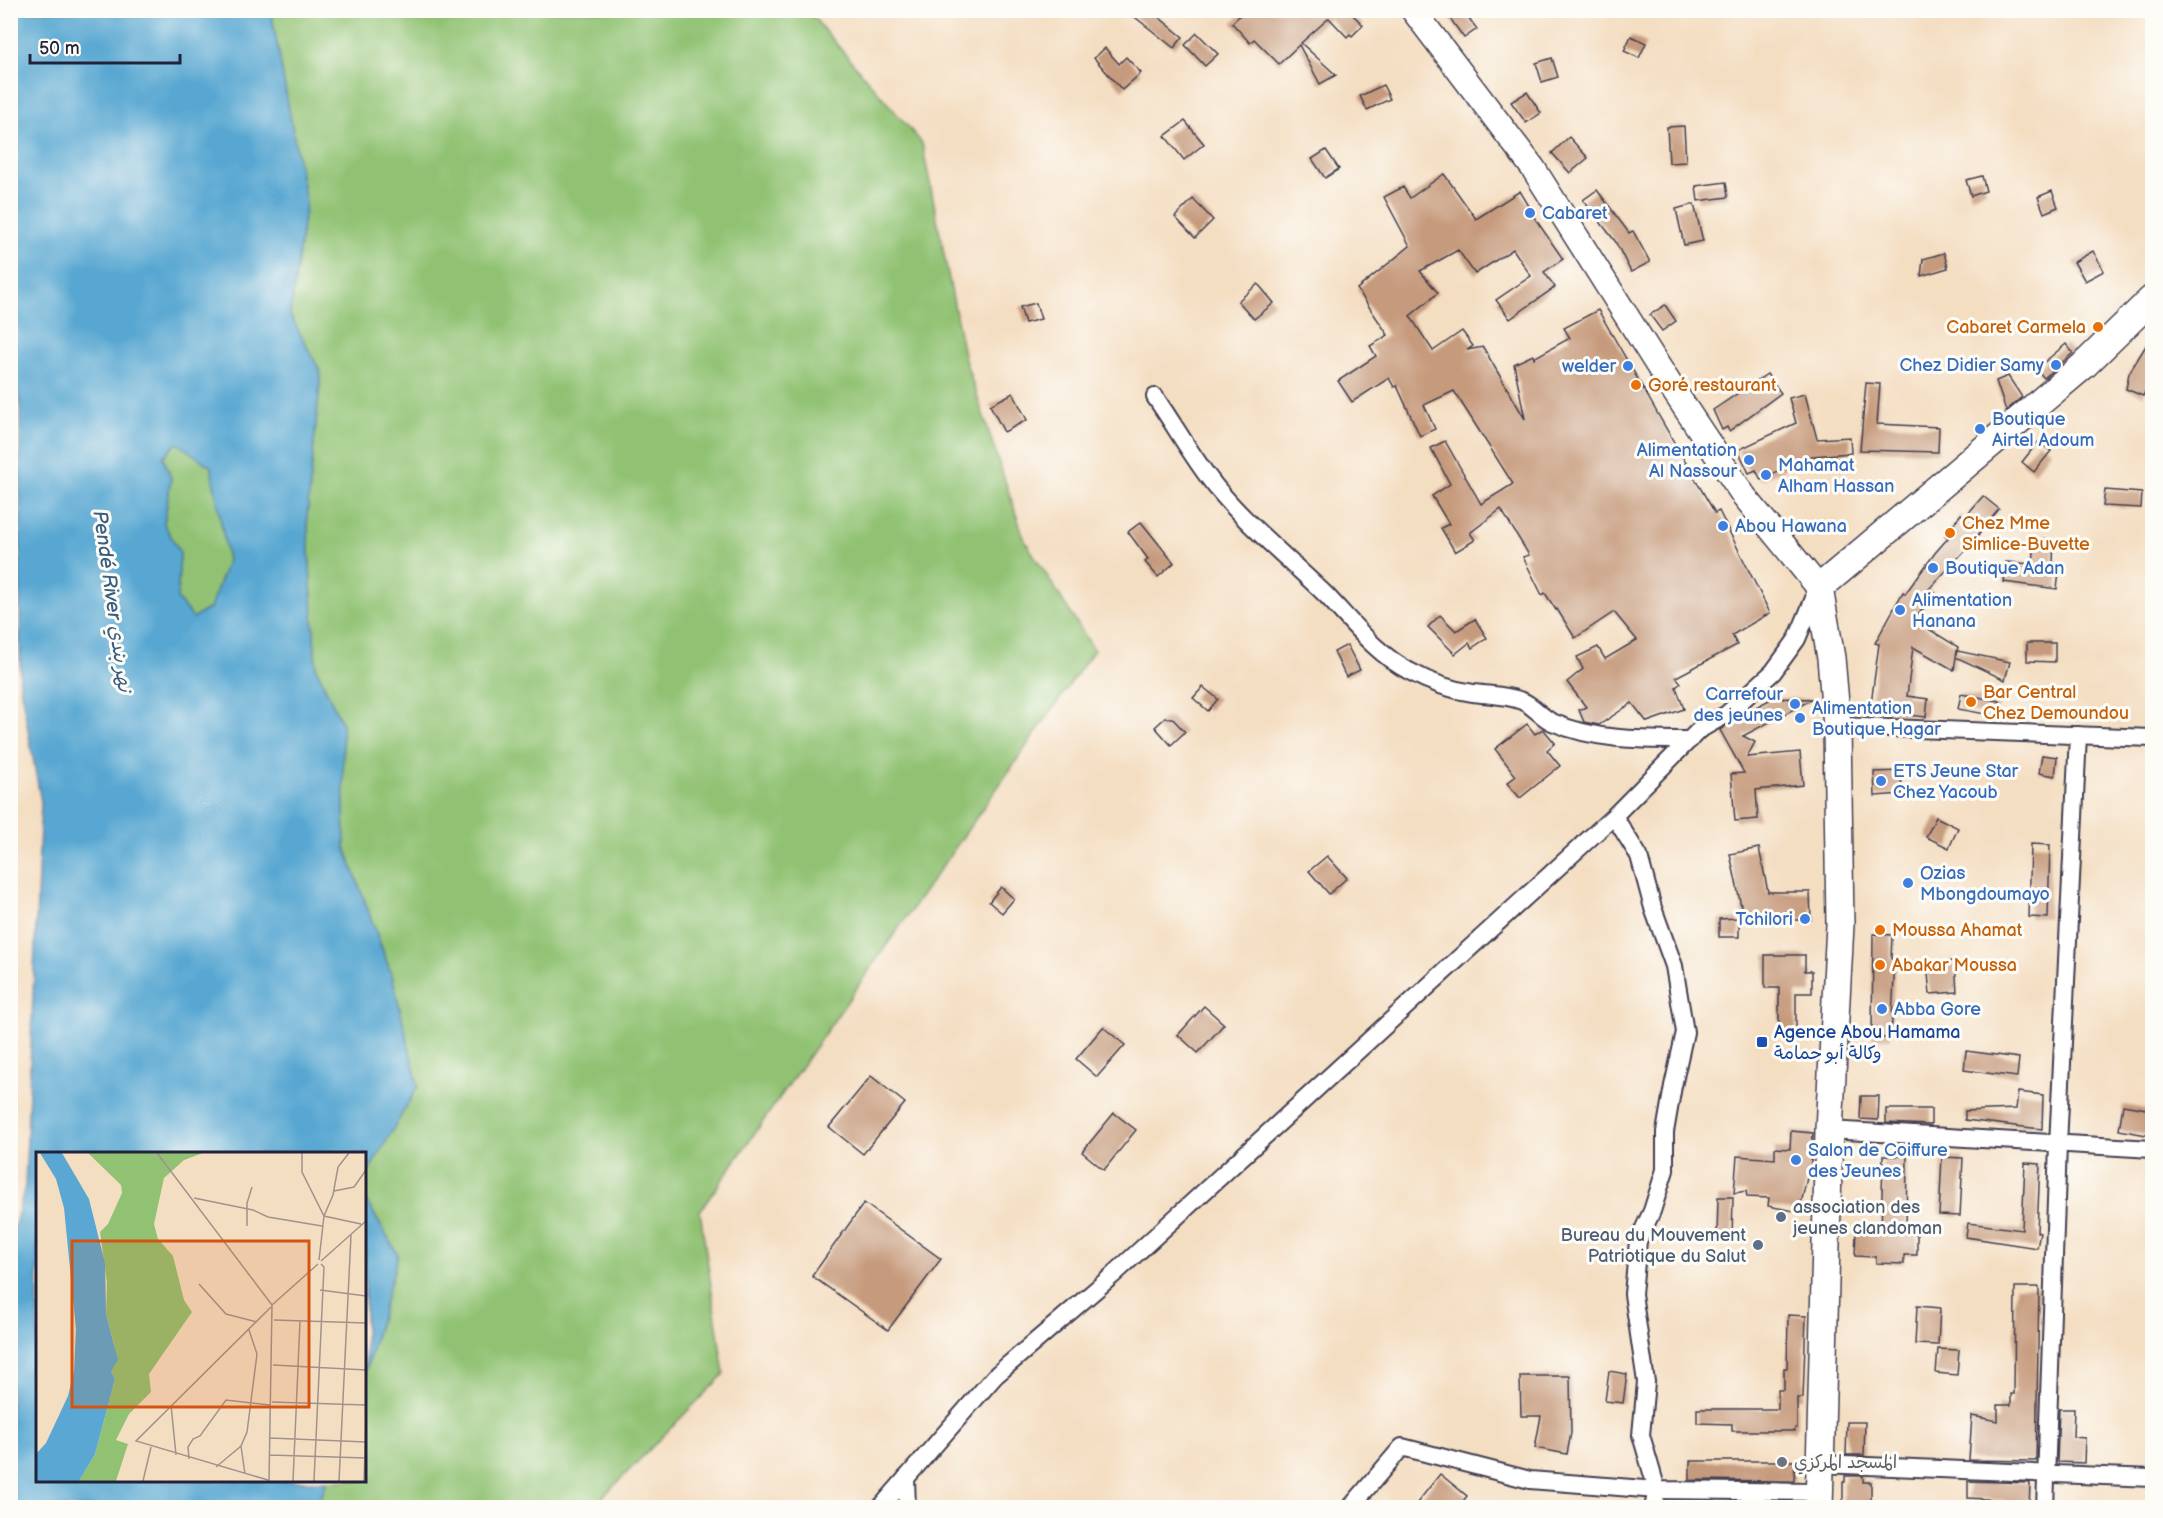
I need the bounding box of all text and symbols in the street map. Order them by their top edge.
scale bar [30,27,180,65]
text: 50 m [39,38,80,59]
place label: Cabaret [1542,203,1608,224]
marker: Cabaret [1523,206,1537,220]
place label: Cabaret Carmela [1946,317,2086,338]
marker: Cabaret Carmela [2091,320,2105,334]
place label: Chez Didier Samy [1899,355,2045,376]
place label: welder [1562,356,1617,377]
marker: Chez Didier Samy [2049,358,2063,372]
marker: welder [1621,359,1635,373]
place label: Goré restaurant [1648,375,1777,396]
marker: Goré restaurant [1629,378,1643,392]
place label: Boutique Airtel Adoum [1992,409,2094,451]
marker: Boutique Airtel Adoum [1973,422,1987,436]
place label: Alimentation Al Nassour [1637,440,1738,482]
marker: Alimentation Al Nassour [1742,453,1756,467]
place label: Mahamat Alham Hassan [1778,455,1894,497]
marker: Mahamat Alham Hassan [1759,468,1773,482]
water label: Pendé River نهر بندي [85,509,137,696]
place label: Chez Mme Simlice-Buvette [1962,513,2090,555]
place label: Abou Hawana [1735,516,1847,537]
marker: Abou Hawana [1716,519,1730,533]
marker: Chez Mme Simlice-Buvette [1943,526,1957,540]
place label: Boutique Adan [1945,558,2065,579]
marker: Boutique Adan [1926,561,1940,575]
place label: Alimentation Hanana [1912,590,2012,632]
marker: Alimentation Hanana [1893,603,1907,617]
place label: Bar Central Chez Demoundou [1983,682,2129,724]
place label: Carrefour des jeunes [1694,684,1783,726]
marker: Bar Central Chez Demoundou [1964,695,1978,709]
marker: Carrefour des jeunes [1788,697,1802,711]
place label: Alimentation Boutique Hagar [1812,698,1941,740]
marker: Alimentation Boutique Hagar [1793,711,1807,725]
place label: ETS Jeune Star Chez Yacoub [1893,761,2019,803]
marker: ETS Jeune Star Chez Yacoub [1874,774,1888,788]
place label: Ozias Mbongdoumayo [1920,863,2050,905]
marker: Ozias Mbongdoumayo [1901,876,1915,890]
place label: Tchilori [1736,909,1793,930]
marker: Tchilori [1798,912,1812,926]
place label: Moussa Ahamat [1892,920,2023,941]
marker: Moussa Ahamat [1873,923,1887,937]
place label: Abakar Moussa [1892,955,2017,976]
marker: Abakar Moussa [1873,958,1887,972]
place label: Abba Gore [1894,999,1981,1020]
marker: Abba Gore [1875,1002,1889,1016]
place label: Agence Abou Hamama وكالة أبو حمامة [1774,1022,1961,1064]
marker: Agence Abou Hamama وكالة أبو حمامة [1755,1035,1769,1049]
place label: Salon de Coiffure des Jeunes [1808,1140,1948,1182]
inset map [36,1152,366,1482]
marker: Salon de Coiffure des Jeunes [1789,1153,1803,1167]
place label: association des jeunes clandoman [1792,1197,1942,1239]
marker: association des jeunes clandoman [1774,1210,1788,1224]
place label: Bureau du Mouvement Patriotique du Salut [1561,1225,1746,1267]
marker: Bureau du Mouvement Patriotique du Salut [1751,1238,1765,1252]
place label: المسجد المركزي [1794,1452,1897,1475]
marker: المسجد المركزي [1775,1455,1789,1469]

